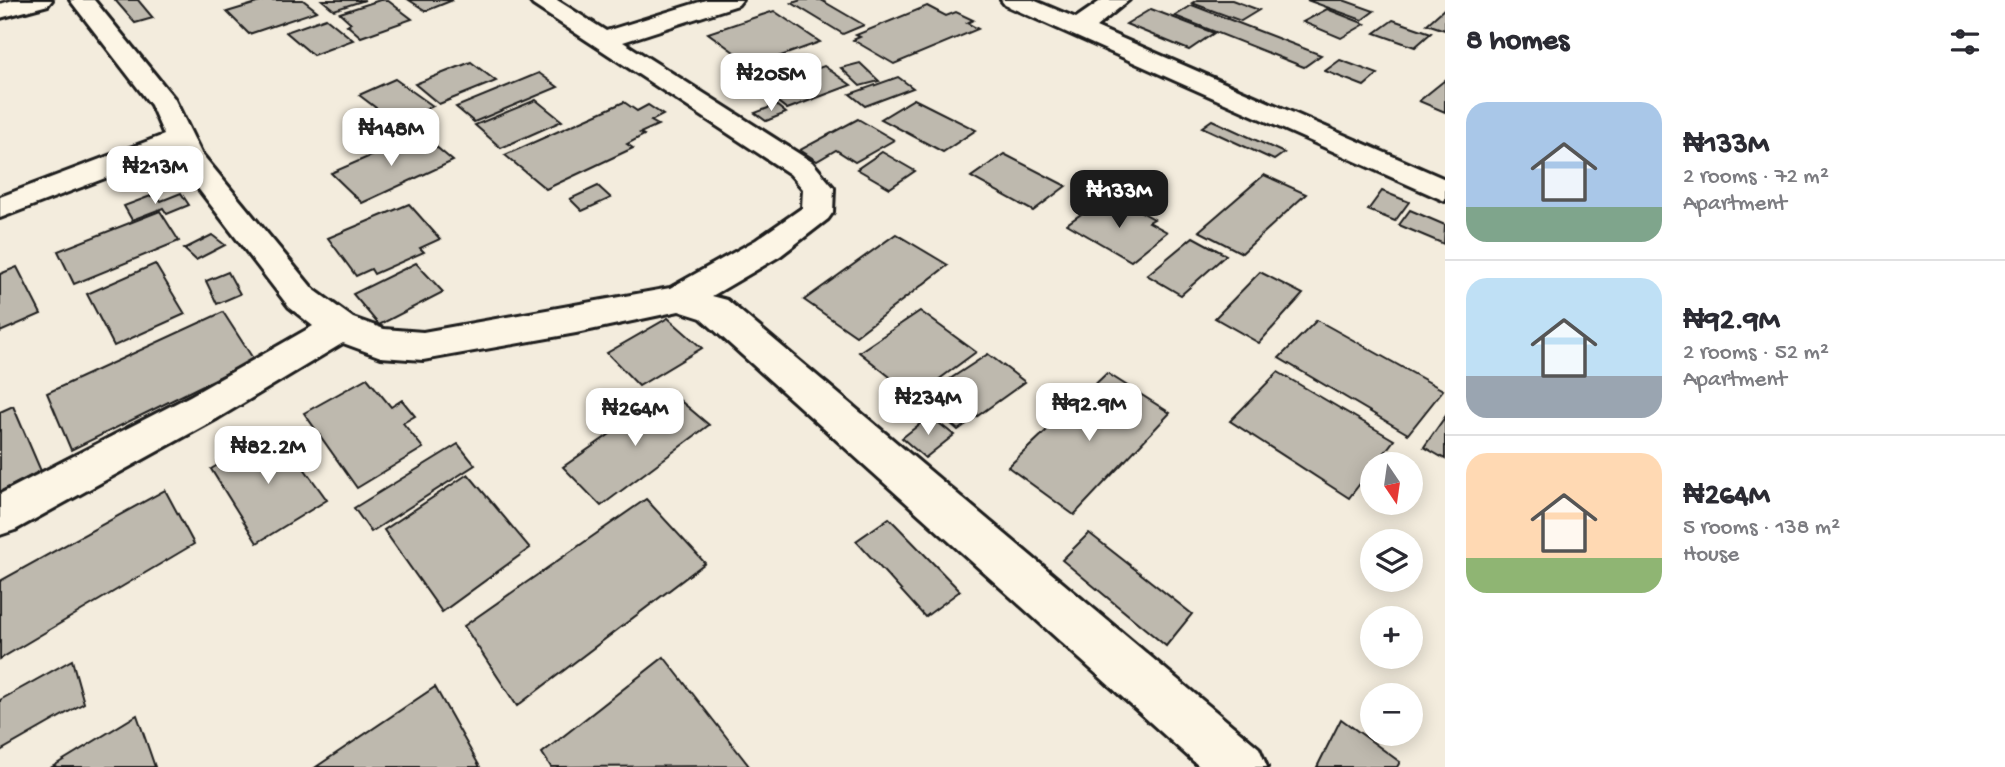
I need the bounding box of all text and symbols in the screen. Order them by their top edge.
icon: filters [1946,23,1984,61]
text: 8 homes [1466,25,1569,60]
pin: ₦205M [722,54,820,113]
text: ₦205M [737,62,806,89]
pin: ₦148M [342,108,440,168]
text: ₦148M [358,117,424,144]
text: ₦133M [1683,129,1769,164]
icon: home [1522,130,1606,214]
pin: ₦213M [106,146,204,206]
text: ₦213M [122,155,188,182]
text: 2 rooms · 72 m² [1683,164,1829,191]
pin: ₦133M [1070,170,1168,230]
text: ₦133M [1086,179,1152,206]
text: Apartment [1683,191,1787,218]
text: ₦92.9M [1683,305,1780,340]
icon: home [1522,306,1606,390]
text: 2 rooms · 52 m² [1683,340,1829,367]
text: Apartment [1683,367,1787,394]
pin: ₦234M [879,378,977,437]
pin: ₦92.9M [1032,384,1146,443]
text: ₦234M [895,386,961,413]
pin: ₦264M [586,388,684,448]
text: ₦92.9M [1052,392,1126,419]
text: ₦264M [602,397,668,424]
pin: ₦82.2M [211,426,325,486]
text: ₦82.2M [231,435,305,462]
north arrow [1360,452,1423,514]
map controls [1360,452,1423,746]
text: ₦264M [1683,480,1770,515]
icon: home [1522,481,1606,565]
text: 5 rooms · 138 m² [1683,515,1840,542]
button: layers [1360,529,1423,592]
text: House [1683,542,1739,569]
button: + [1360,606,1423,669]
button: − [1360,683,1423,746]

